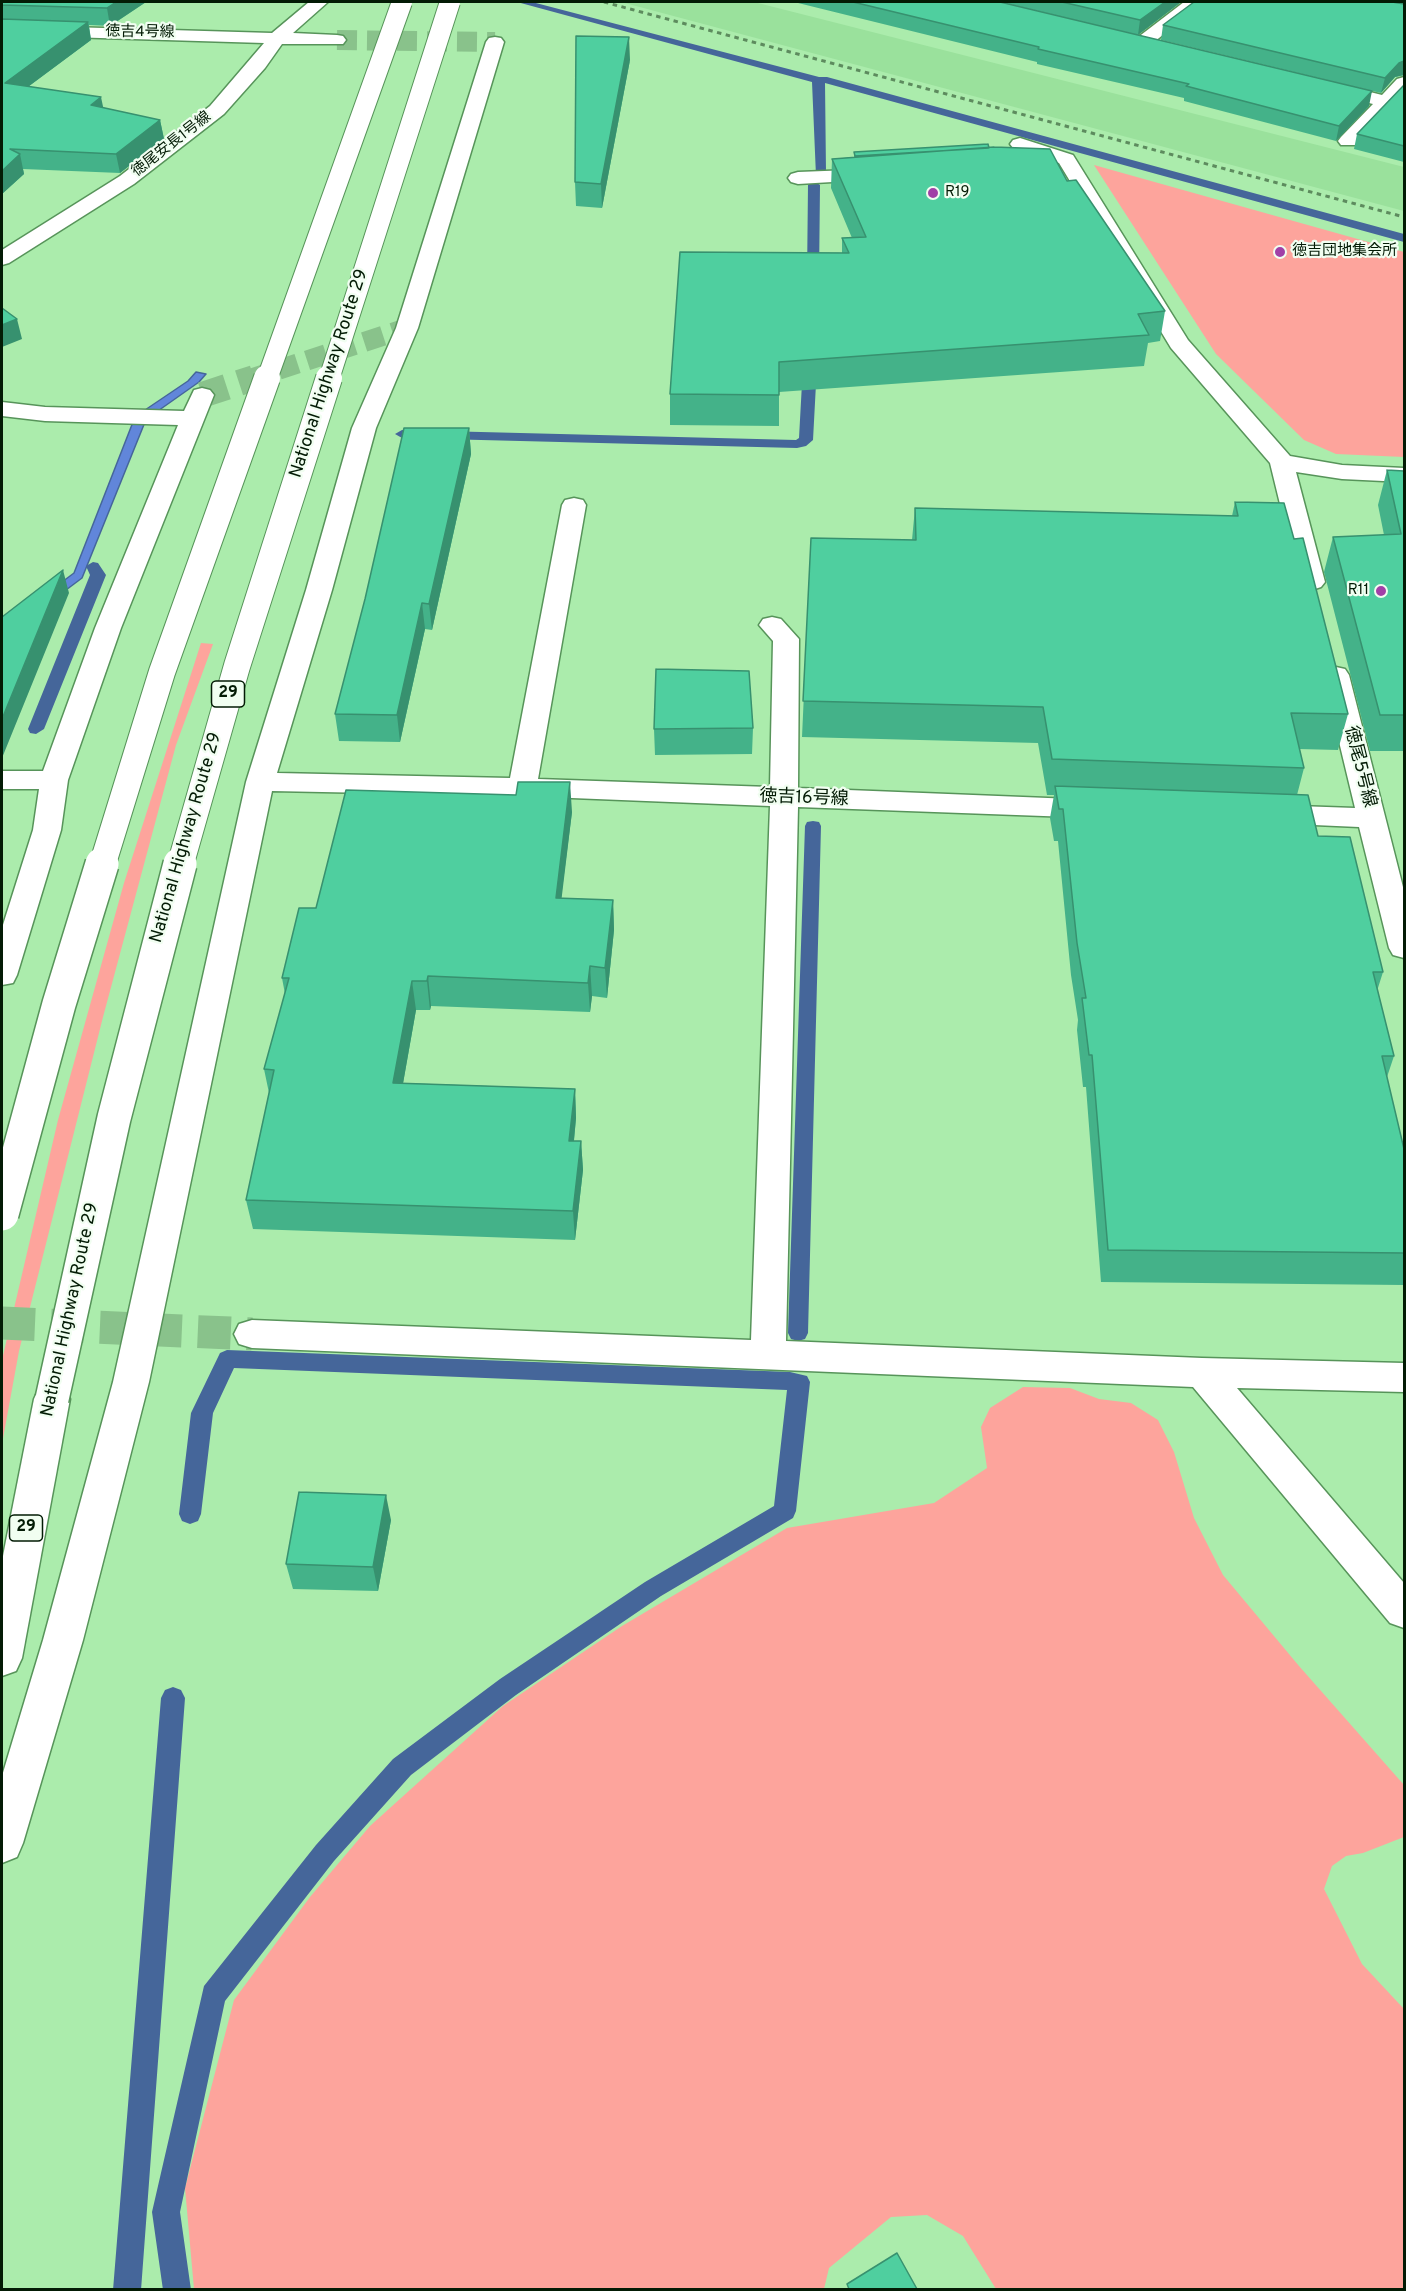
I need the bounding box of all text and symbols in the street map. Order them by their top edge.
street label: 徳吉4号線 [105,23,175,43]
street label: 徳尾安長1号線 [129,108,215,182]
place label: R19 [945,184,970,202]
marker: R19 [926,186,940,200]
place label: 徳吉団地集会所 [1292,243,1397,261]
marker: 徳吉団地集会所 [1273,245,1287,259]
street label: National Highway Route 29 [286,267,374,481]
place label: R11 [1348,582,1369,600]
marker: R11 [1374,584,1388,598]
road number: 29 [212,681,244,707]
street label: 徳尾5号線 [1338,724,1380,810]
street label: National Highway Route 29 [147,730,227,946]
street label: 徳吉16号線 [759,787,849,811]
street label: National Highway Route 29 [38,1201,104,1419]
road number: 29 [9,1515,42,1541]

